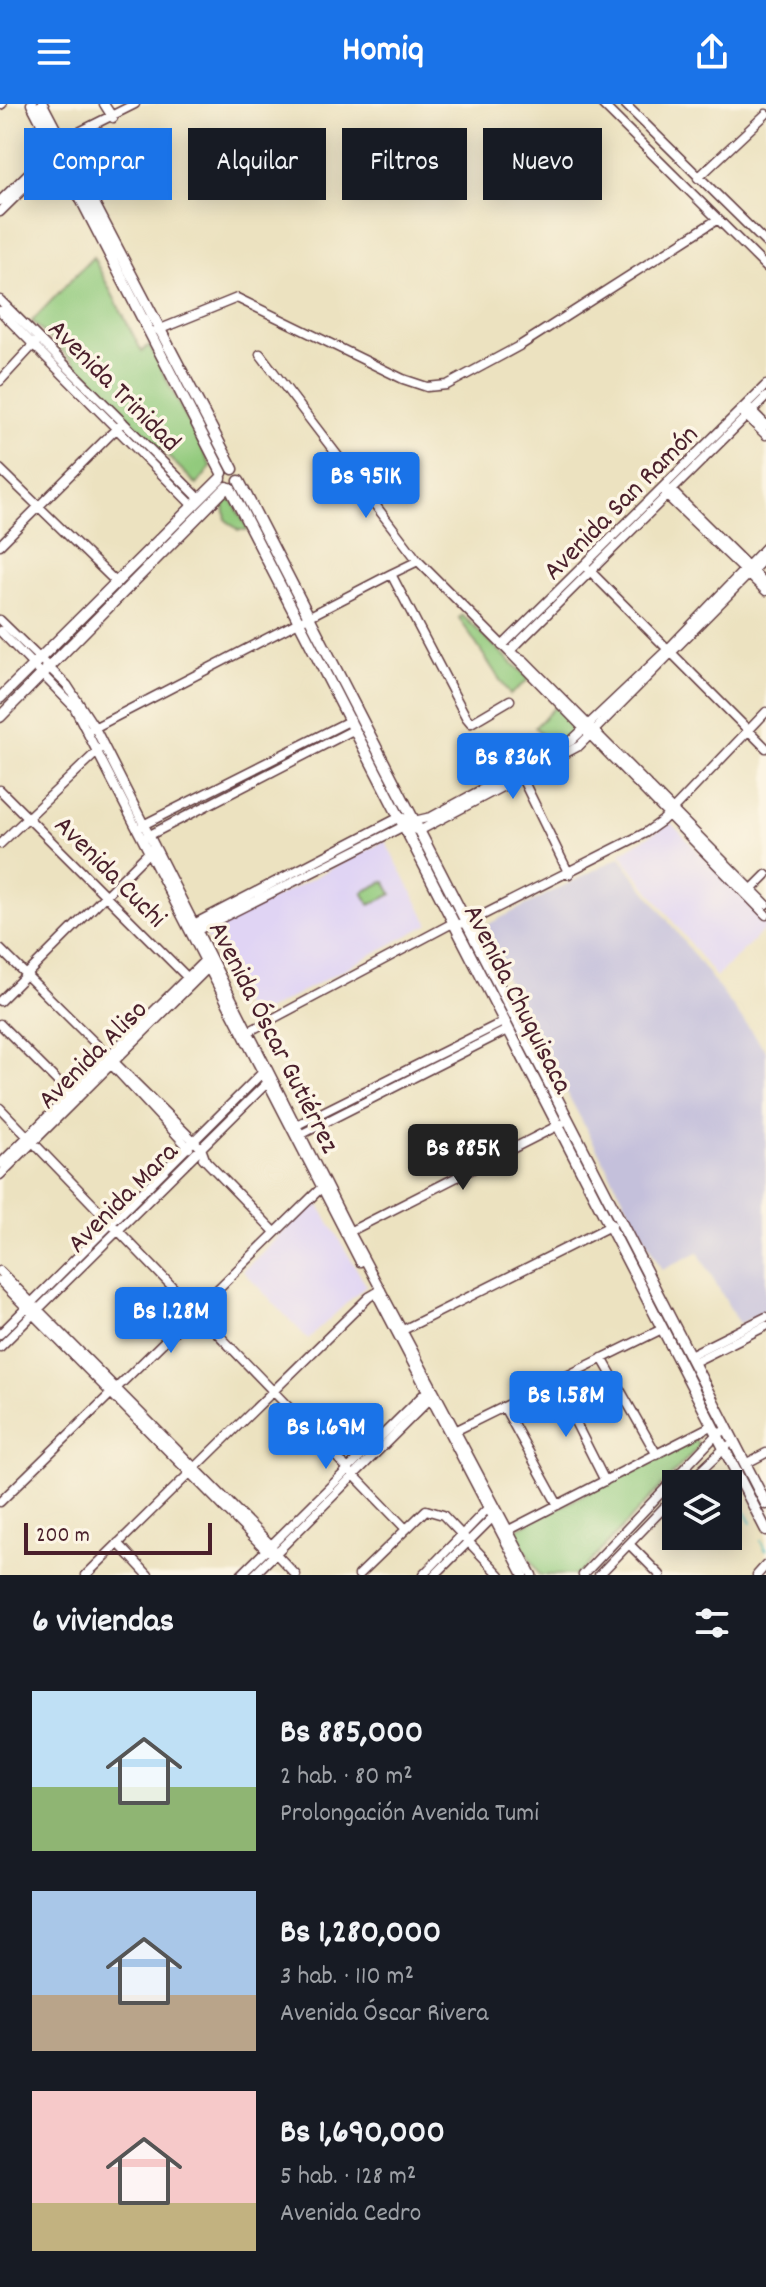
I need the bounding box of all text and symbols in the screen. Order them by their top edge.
text: Homiq [342,26,424,78]
icon: menu [32,30,76,74]
icon: share [690,30,734,74]
chip: Comprar [24,128,172,200]
chip: Alquilar [188,128,326,200]
chip: Filtros [342,128,467,200]
chip: Nuevo [483,128,602,200]
street label: Avenida Trinidad [37,312,188,463]
street label: Avenida San Ramón [535,417,710,592]
pin: Bs 951K [292,452,440,520]
text: Bs 951K [331,459,401,496]
pin: Bs 836K [439,733,587,801]
text: Bs 836K [475,740,551,777]
street label: Avenida Cuchi [43,808,174,939]
street label: Avenida Chuquisaca [451,899,581,1103]
street label: Avenida Óscar Gutiérrez [196,915,348,1162]
street label: Avenida Aliso [30,992,159,1121]
pin: Bs 885K [389,1124,537,1192]
text: Bs 885K [426,1131,500,1168]
street label: Avenida Mara [60,1134,190,1264]
pin: Bs 1.28M [88,1287,254,1355]
text: Bs 1.28M [133,1294,209,1331]
pin: Bs 1.58M [483,1371,649,1439]
text: Bs 1.58M [528,1378,604,1415]
pin: Bs 1.69M [243,1403,409,1471]
text: Bs 1.69M [286,1410,366,1447]
map controls [662,1470,742,1550]
button: layers [662,1470,742,1550]
scale bar [24,1519,212,1555]
text: 200 m [36,1521,90,1552]
text: 6 viviendas [32,1599,174,1648]
icon: filters [690,1601,734,1645]
text: Bs 885,000 [280,1710,423,1759]
icon: home [96,1723,192,1819]
text: 2 hab. · 80 m² [280,1759,413,1796]
text: Prolongación Avenida Tumi [280,1796,539,1833]
text: Bs 1,280,000 [280,1910,441,1959]
icon: home [96,1923,192,2019]
text: 3 hab. · 110 m² [280,1959,414,1996]
text: Avenida Óscar Rivera [280,1996,488,2033]
text: Bs 1,690,000 [280,2110,445,2159]
icon: home [96,2123,192,2219]
text: 5 hab. · 128 m² [280,2159,416,2196]
text: Avenida Cedro [280,2196,421,2233]

